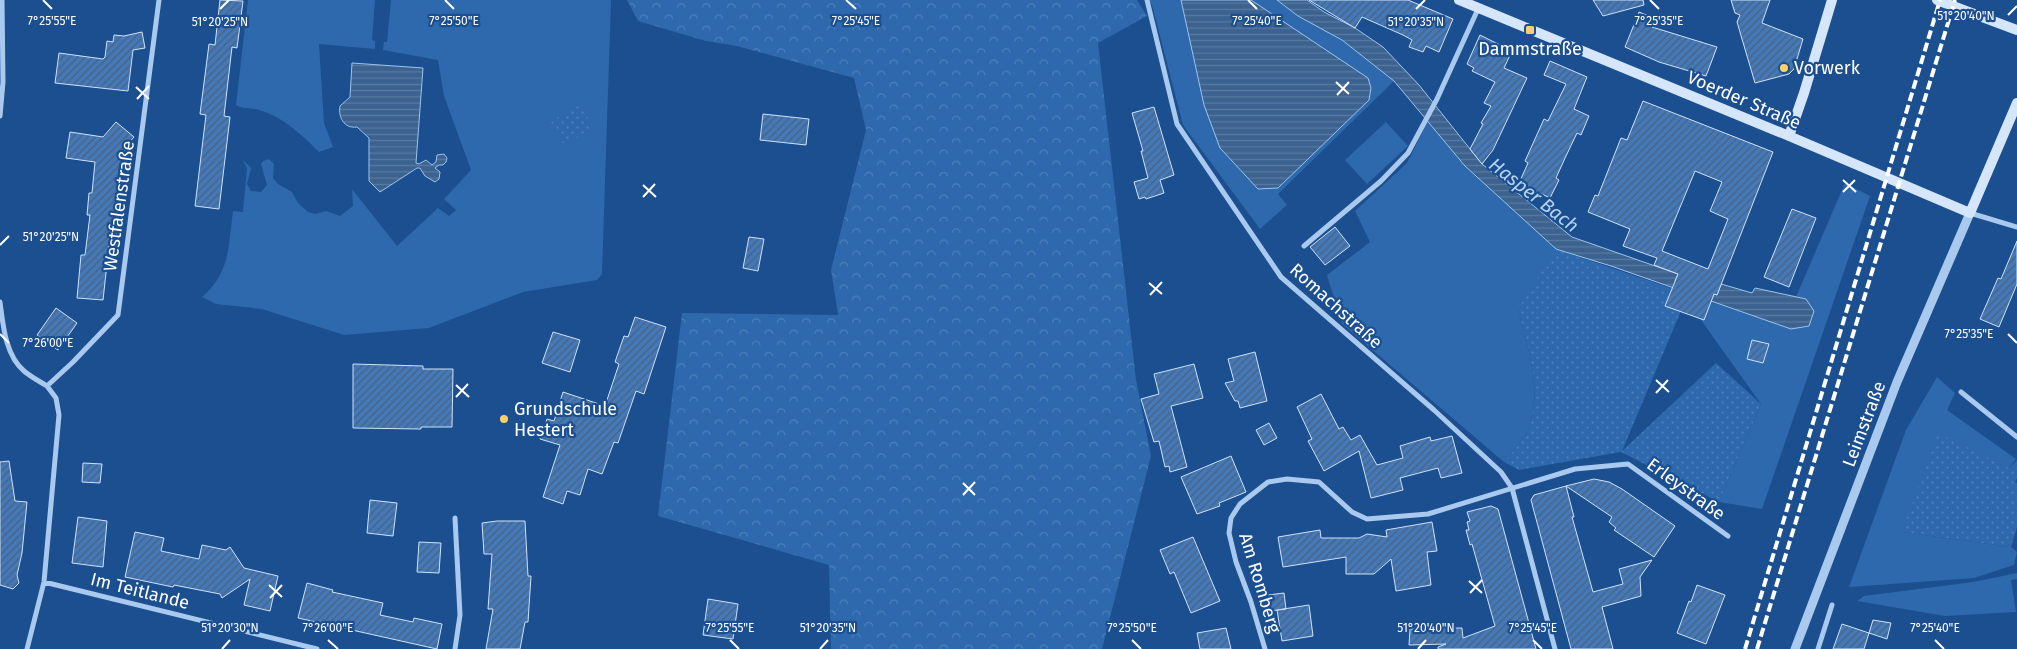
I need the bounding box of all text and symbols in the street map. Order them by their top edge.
text: 51°20'40"N [1937,9,1995,23]
text: 7°25'55"E [28,14,76,28]
text: 7°25'50"E [429,14,479,28]
text: 7°25'45"E [832,14,880,28]
text: 7°25'40"E [1232,14,1282,28]
text: 7°25'35"E [1635,14,1683,28]
text: 51°20'25"N [192,15,248,29]
text: 51°20'35"N [1388,15,1444,29]
marker: Dammstraße [1524,24,1536,36]
place label: Dammstraße [1478,38,1582,60]
place label: Vorwerk [1794,57,1861,79]
marker: Vorwerk [1778,62,1790,74]
street label: Voerder Straße [1684,66,1804,134]
street label: Westfalenstraße [99,139,139,273]
water label: Hasper Bach [1485,153,1583,237]
text: 51°20'25"N [23,230,79,244]
street label: Romachstraße [1285,259,1387,353]
text: 7°25'35"E [1945,327,1993,341]
text: 7°26'00"E [23,336,73,350]
street label: Leimstraße [1838,378,1890,470]
place label: Grundschule Hestert [514,398,617,441]
marker: Grundschule Hestert [498,413,510,425]
street label: Erleystraße [1642,453,1730,525]
street label: Am Romberg [1234,530,1286,636]
street label: Im Teitlande [88,568,192,614]
text: 51°20'30"N [201,621,259,635]
text: 7°26'00"E [303,621,353,635]
text: 7°25'55"E [706,621,754,635]
text: 51°20'35"N [800,621,856,635]
text: 7°25'50"E [1107,621,1157,635]
text: 51°20'40"N [1397,621,1455,635]
text: 7°25'45"E [1509,621,1557,635]
text: 7°25'40"E [1910,621,1960,635]

